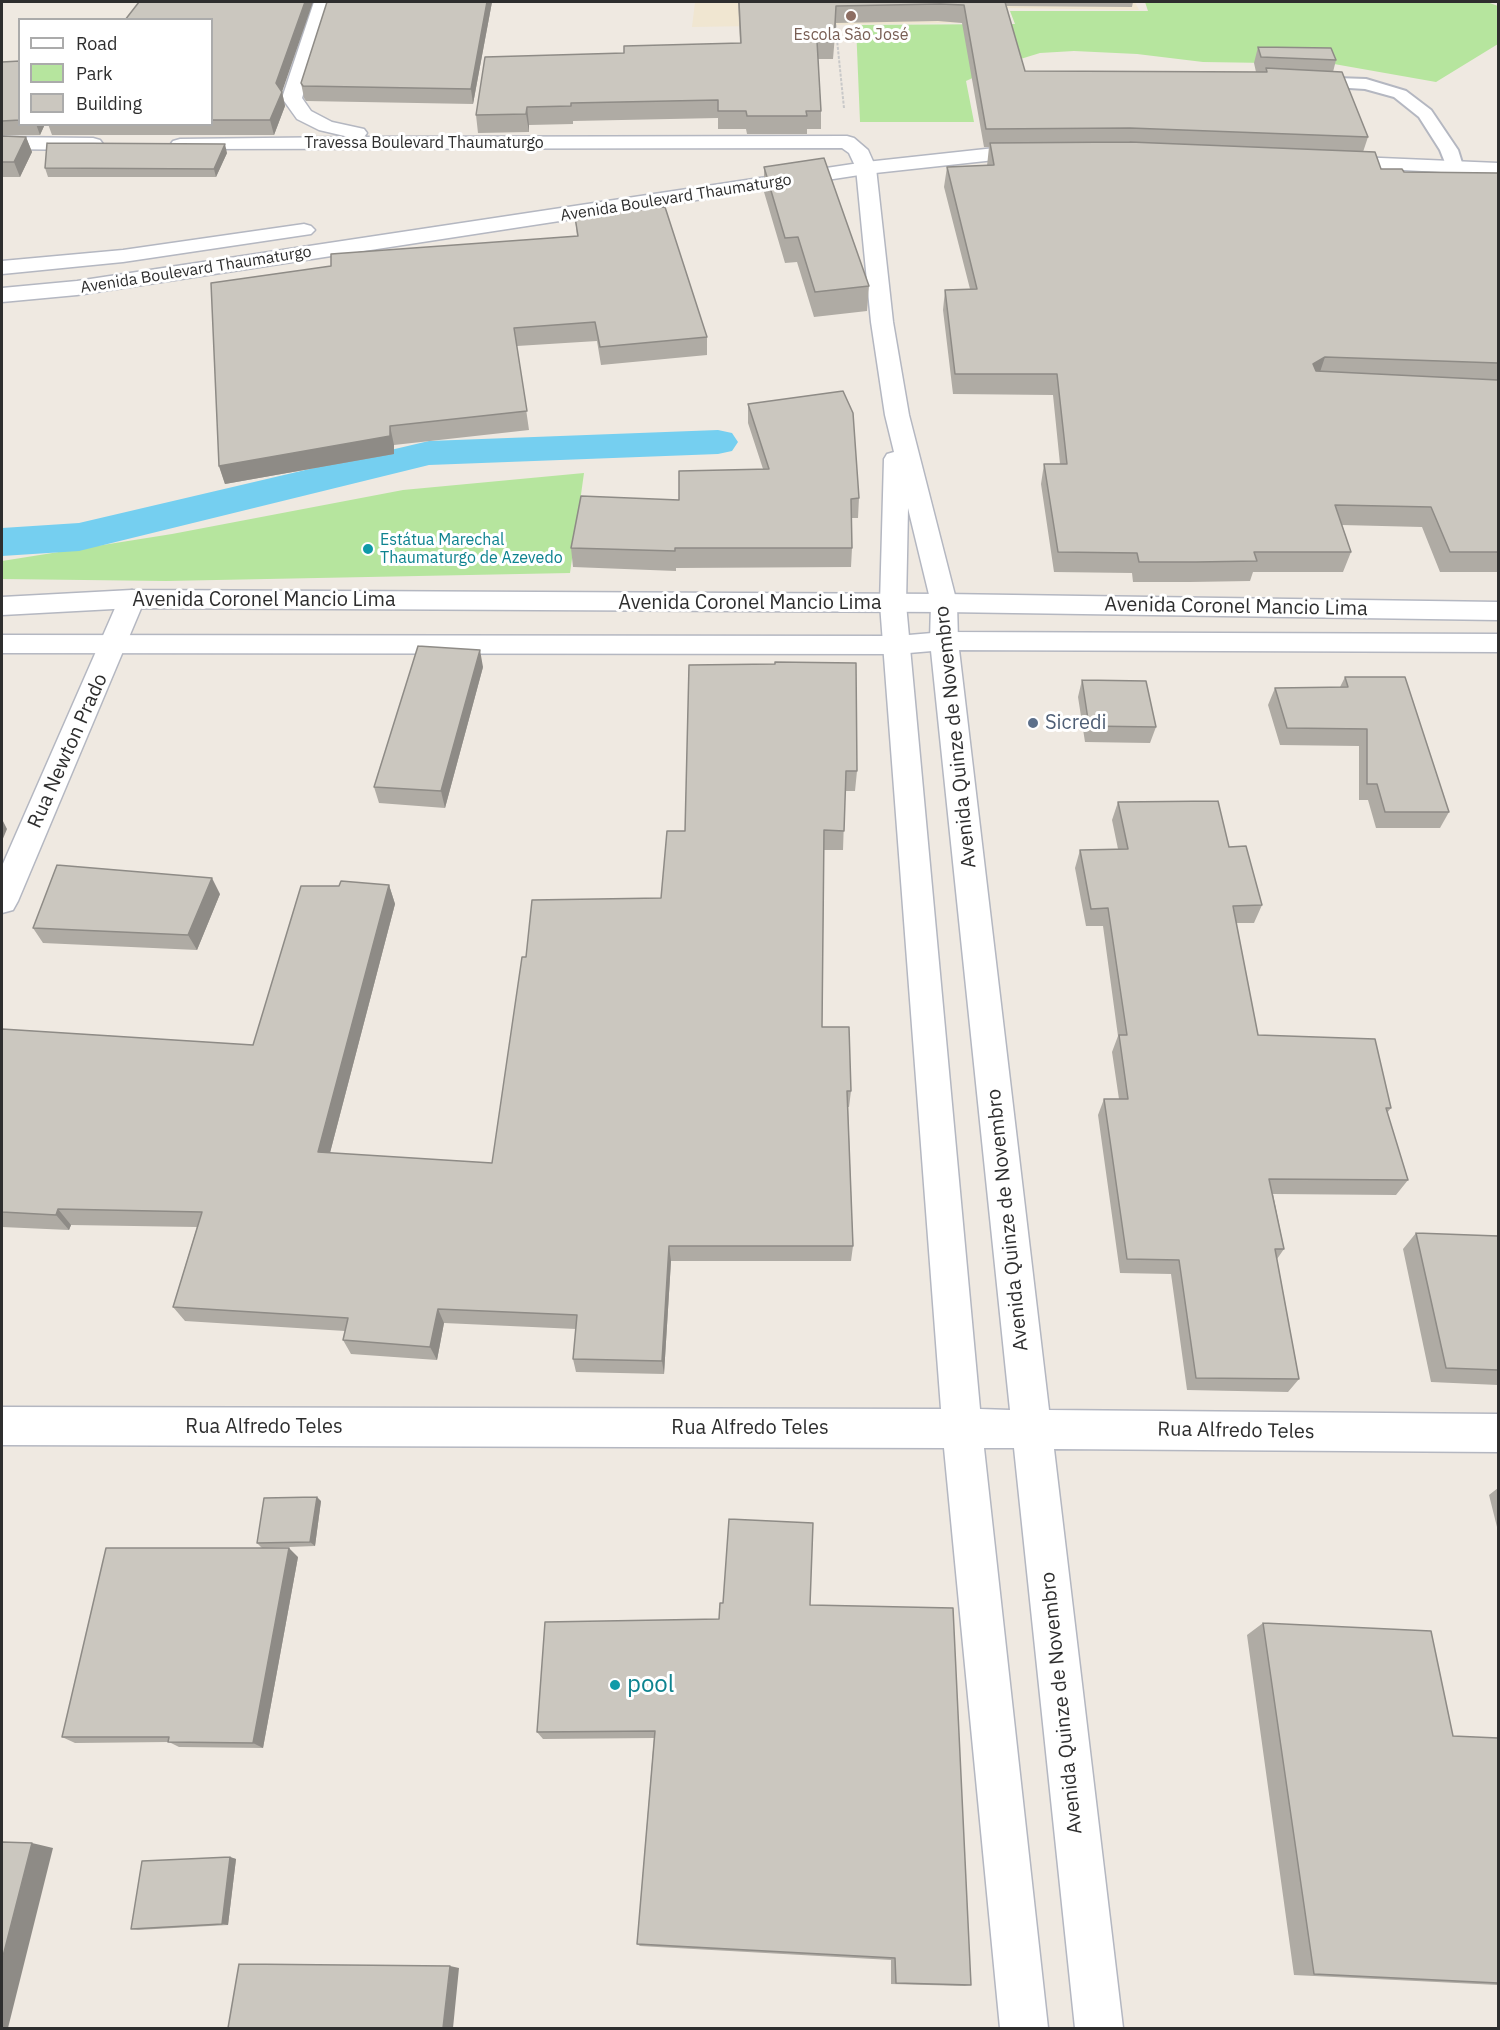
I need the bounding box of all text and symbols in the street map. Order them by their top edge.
marker: Escola São José [844,9,858,23]
legend [18,18,213,126]
place label: Escola São José [794,25,908,45]
text: Road [76,32,117,55]
text: Park [76,62,112,85]
text: Building [76,92,142,115]
street label: Travessa Boulevard Thaumaturgo [304,133,544,153]
street label: Avenida Boulevard Thaumaturgo [559,170,793,226]
street label: Avenida Boulevard Thaumaturgo [79,242,313,298]
place label: Estátua Marechal Thaumaturgo de Azevedo [380,530,563,568]
marker: Estátua Marechal Thaumaturgo de Azevedo [361,542,375,556]
street label: Avenida Coronel Mancio Lima [132,588,396,612]
street label: Avenida Coronel Mancio Lima [618,591,882,615]
street label: Avenida Coronel Mancio Lima [1104,593,1368,621]
street label: Avenida Quinze de Novembro [930,605,982,869]
street label: Rua Newton Prado [23,670,113,832]
place label: Sicredi [1045,711,1106,735]
marker: Sicredi [1026,716,1040,730]
street label: Avenida Quinze de Novembro [982,1088,1034,1352]
street label: Rua Alfredo Teles [185,1415,343,1439]
street label: Rua Alfredo Teles [671,1416,829,1440]
street label: Rua Alfredo Teles [1157,1418,1315,1444]
street label: Avenida Quinze de Novembro [1036,1571,1088,1835]
place label: pool [627,1671,674,1699]
marker: pool [608,1678,622,1692]

